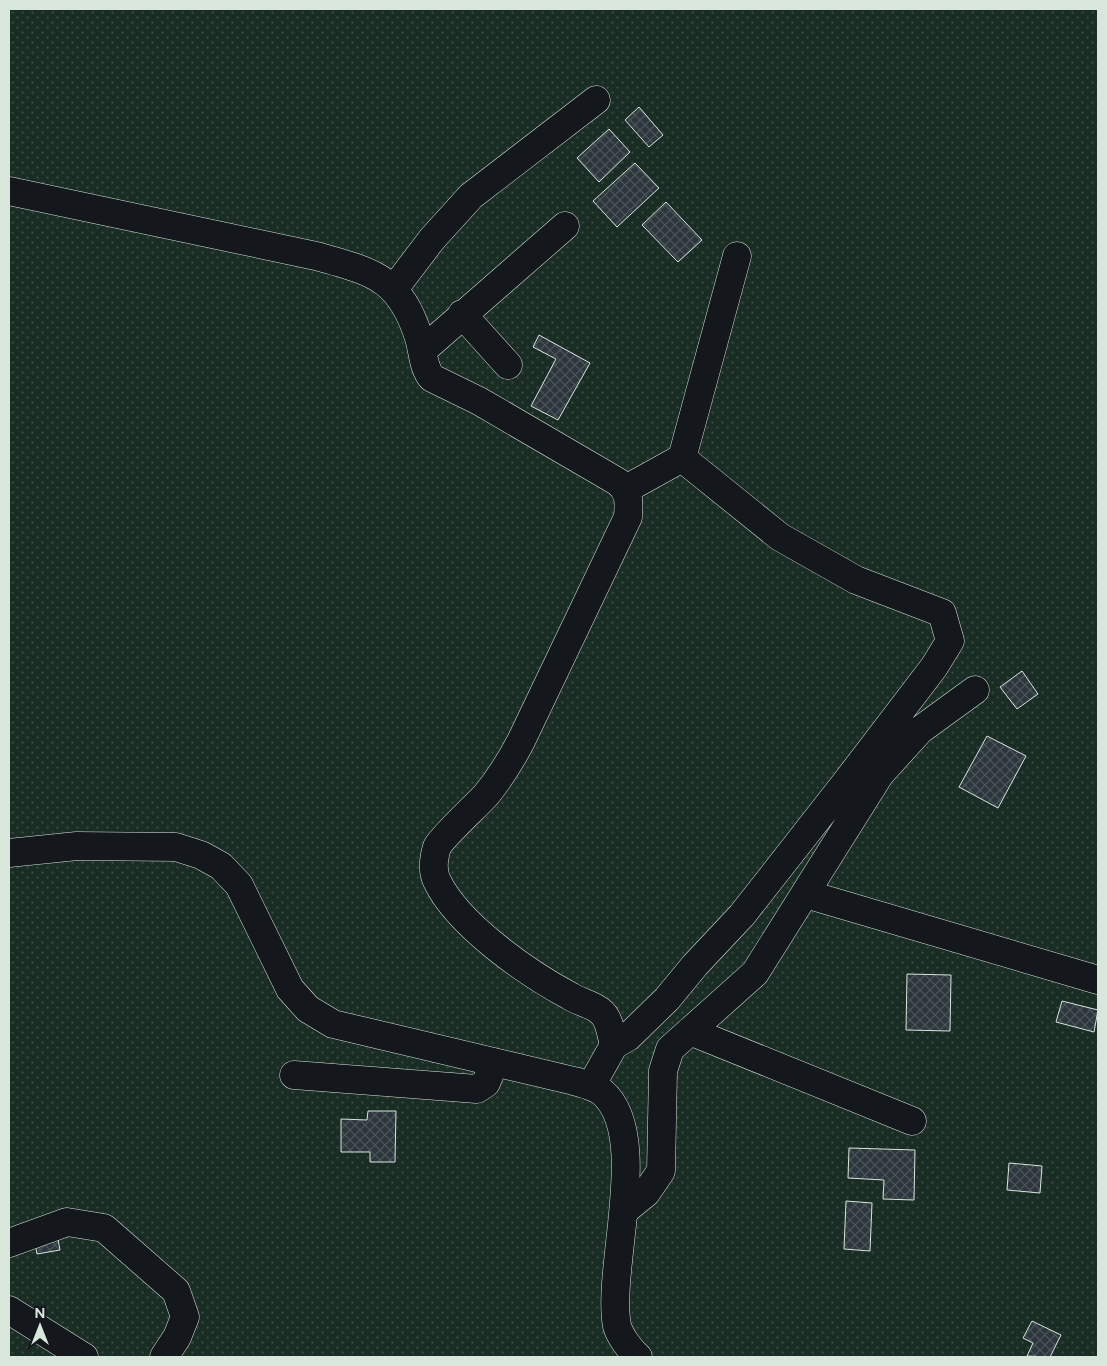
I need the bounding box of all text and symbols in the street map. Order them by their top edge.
north arrow [15,1301,65,1351]
text: N [35,1305,45,1322]

